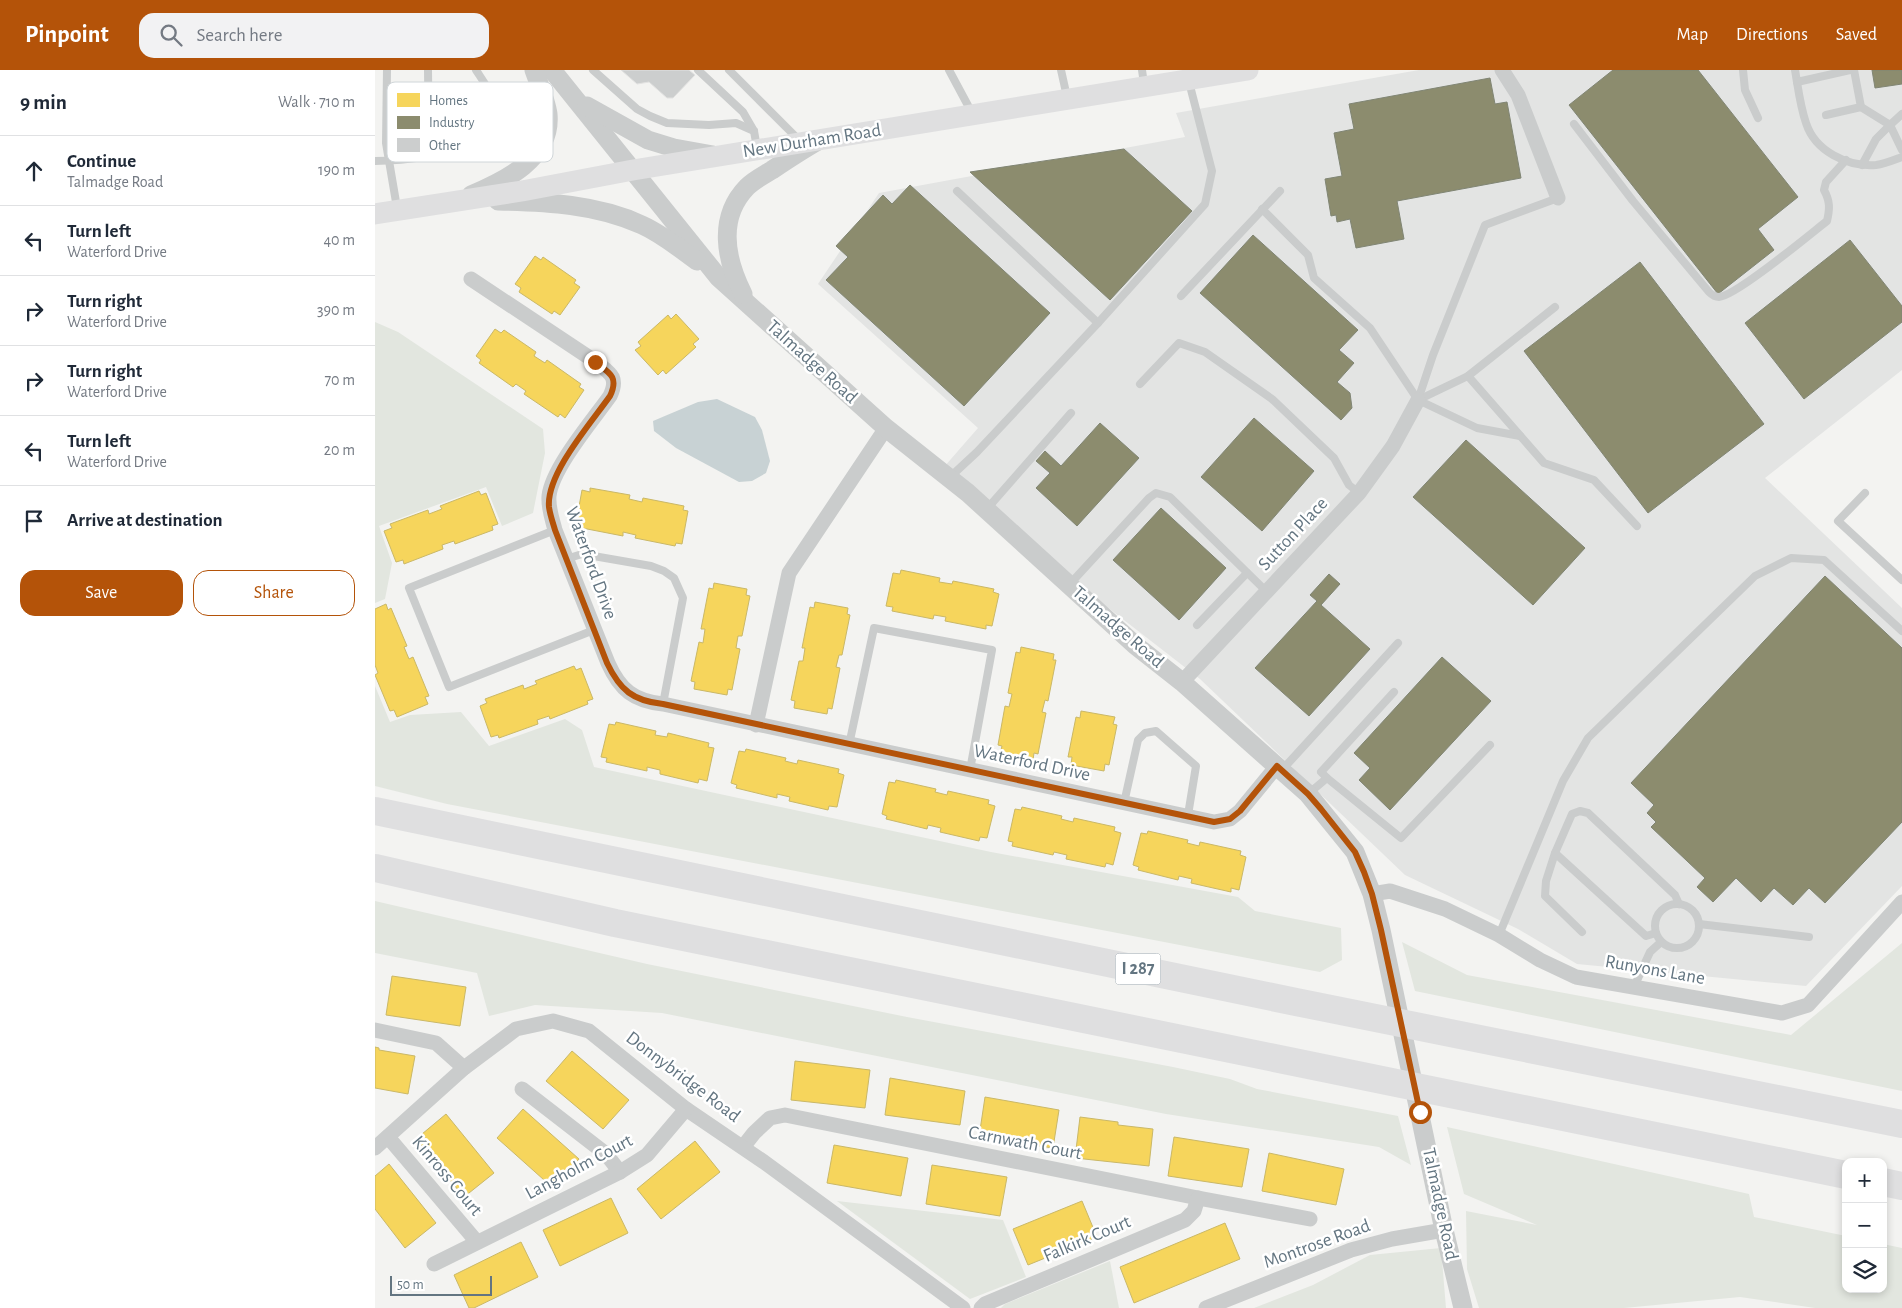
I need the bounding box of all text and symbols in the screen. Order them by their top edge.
search box [139,13,489,58]
icon: search [157,21,185,49]
text: Pinpoint [25,23,109,47]
text: Search here [197,26,283,45]
text: Map [1677,26,1708,44]
text: Directions [1736,26,1808,44]
text: Saved [1836,26,1877,44]
legend [387,82,553,162]
text: 9 min [20,92,67,113]
text: Walk · 710 m [278,94,355,110]
text: Homes [429,94,468,108]
text: Industry [429,116,475,130]
street label: New Durham Road [741,121,883,161]
text: Other [429,139,461,153]
text: Continue [67,152,136,171]
icon: ahead [20,157,48,185]
text: 190 m [318,162,355,178]
text: Talmadge Road [67,174,163,190]
text: Turn left [67,222,131,241]
icon: left [20,227,48,255]
text: 40 m [323,232,355,248]
text: Waterford Drive [67,244,167,260]
text: Turn right [67,292,142,311]
icon: right [20,297,48,325]
text: 390 m [317,302,355,318]
text: Waterford Drive [67,314,167,330]
street label: Talmadge Road [763,317,861,407]
route end [584,351,607,374]
text: Turn right [67,362,142,381]
icon: right [20,367,48,395]
text: 70 m [324,372,355,388]
text: Waterford Drive [67,384,167,400]
text: Turn left [67,432,131,451]
icon: left [20,437,48,465]
text: 20 m [324,442,355,458]
text: Waterford Drive [67,454,167,470]
street label: Sutton Place [1255,494,1331,574]
street label: Waterford Drive [562,504,620,622]
icon: arrive [20,507,48,535]
text: Arrive at destination [67,511,223,530]
button: Save [20,570,183,616]
button: Share [193,570,355,616]
street label: Talmadge Road [1069,582,1167,672]
street label: Waterford Drive [972,741,1092,785]
street label: Runyons Lane [1604,952,1706,988]
road number: I 287 [1115,954,1161,984]
street label: Donnybridge Road [622,1028,744,1126]
route start [1409,1101,1432,1124]
street label: Carnwath Court [967,1123,1083,1163]
street label: Langholm Court [522,1131,636,1203]
street label: Kinross Court [408,1132,486,1220]
street label: Talmadge Road [1419,1146,1461,1262]
map controls [1842,1158,1887,1293]
button: + [1842,1158,1887,1203]
button: − [1842,1203,1887,1248]
street label: Falkirk Court [1041,1212,1133,1266]
street label: Montrose Road [1261,1216,1373,1272]
button: layers [1842,1248,1887,1293]
scale bar [390,1273,493,1296]
text: 50 m [397,1278,424,1292]

